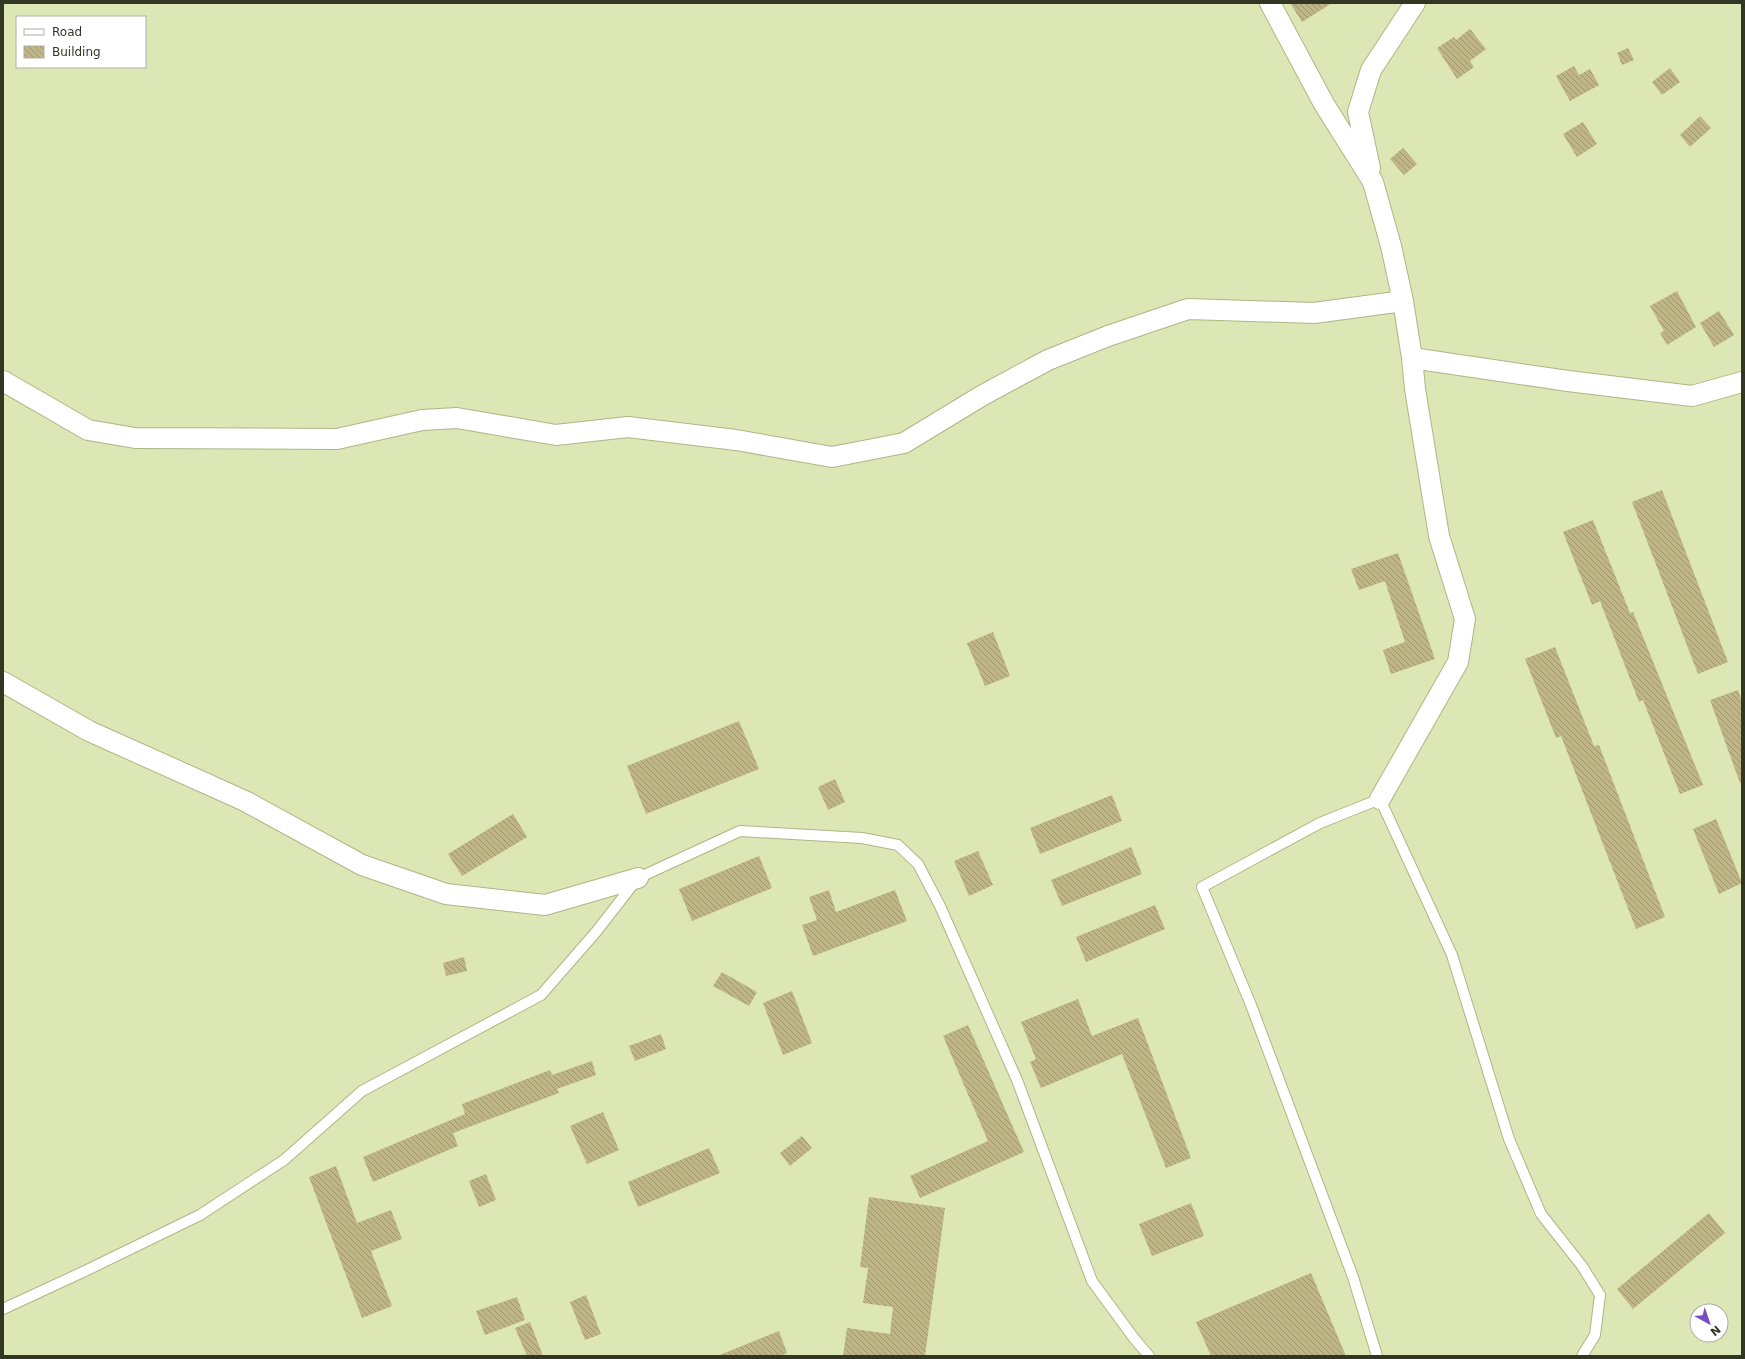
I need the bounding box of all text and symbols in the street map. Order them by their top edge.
legend [16,16,146,68]
text: Road [52,25,82,39]
text: Building [52,45,101,59]
north arrow [1689,1303,1729,1343]
text: N [1707,1322,1723,1338]

